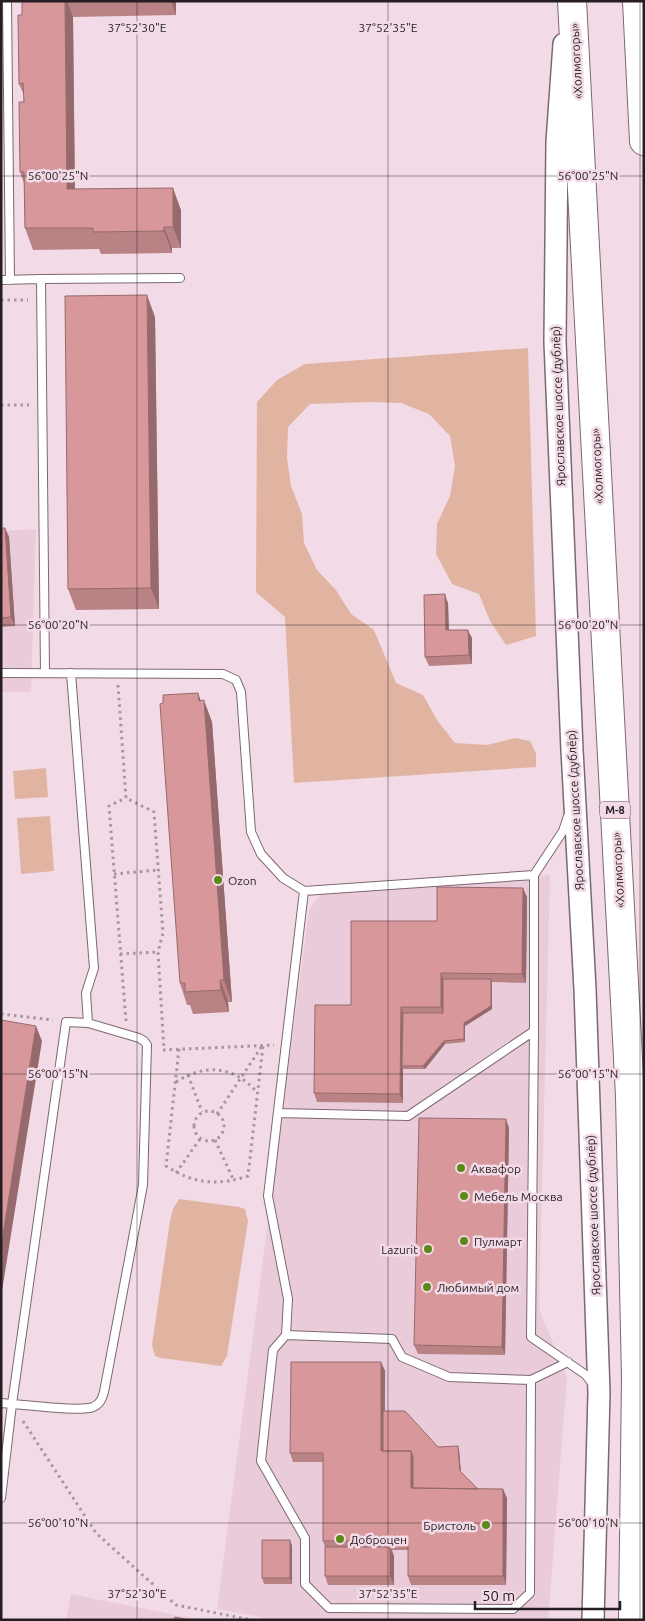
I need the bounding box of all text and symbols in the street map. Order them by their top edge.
text: 37°52'30"E [108,21,167,34]
text: 37°52'35"E [359,21,418,34]
street label: «Холмогоры» [567,22,584,99]
text: 56°00'25"N [28,169,88,182]
text: 56°00'25"N [558,169,618,182]
street label: Ярославское шоссе (дублёр) [549,326,568,486]
street label: «Холмогоры» [588,427,605,504]
text: 56°00'20"N [28,618,88,631]
text: 56°00'20"N [558,618,618,631]
street label: Ярославское шоссе (дублёр) [564,729,587,890]
road number: М-8 [600,802,630,818]
street label: «Холмогоры» [609,831,626,908]
marker: Ozon [212,874,224,886]
place label: Ozon [228,874,257,887]
text: 56°00'15"N [28,1067,88,1080]
text: 56°00'15"N [558,1067,618,1080]
street label: Ярославское шоссе (дублёр) [584,1135,603,1295]
marker: Аквафор [455,1162,467,1174]
place label: Аквафор [471,1162,521,1175]
marker: Мебель Москва [458,1190,470,1202]
place label: Мебель Москва [474,1190,563,1203]
marker: Пулмарт [458,1235,470,1247]
place label: Пулмарт [474,1235,523,1248]
place label: Lazurit [381,1243,418,1256]
marker: Lazurit [422,1243,434,1255]
marker: Любимый дом [421,1281,433,1293]
place label: Любимый дом [437,1281,519,1294]
text: 56°00'10"N [28,1516,88,1529]
text: 56°00'10"N [558,1516,618,1529]
place label: Бристоль [423,1519,476,1532]
marker: Бристоль [480,1519,492,1531]
marker: Доброцен [334,1533,346,1545]
place label: Доброцен [350,1533,407,1546]
scale bar [475,1578,620,1610]
text: 37°52'30"E [108,1587,167,1600]
text: 37°52'35"E [359,1587,418,1600]
text: 50 m [482,1587,515,1604]

